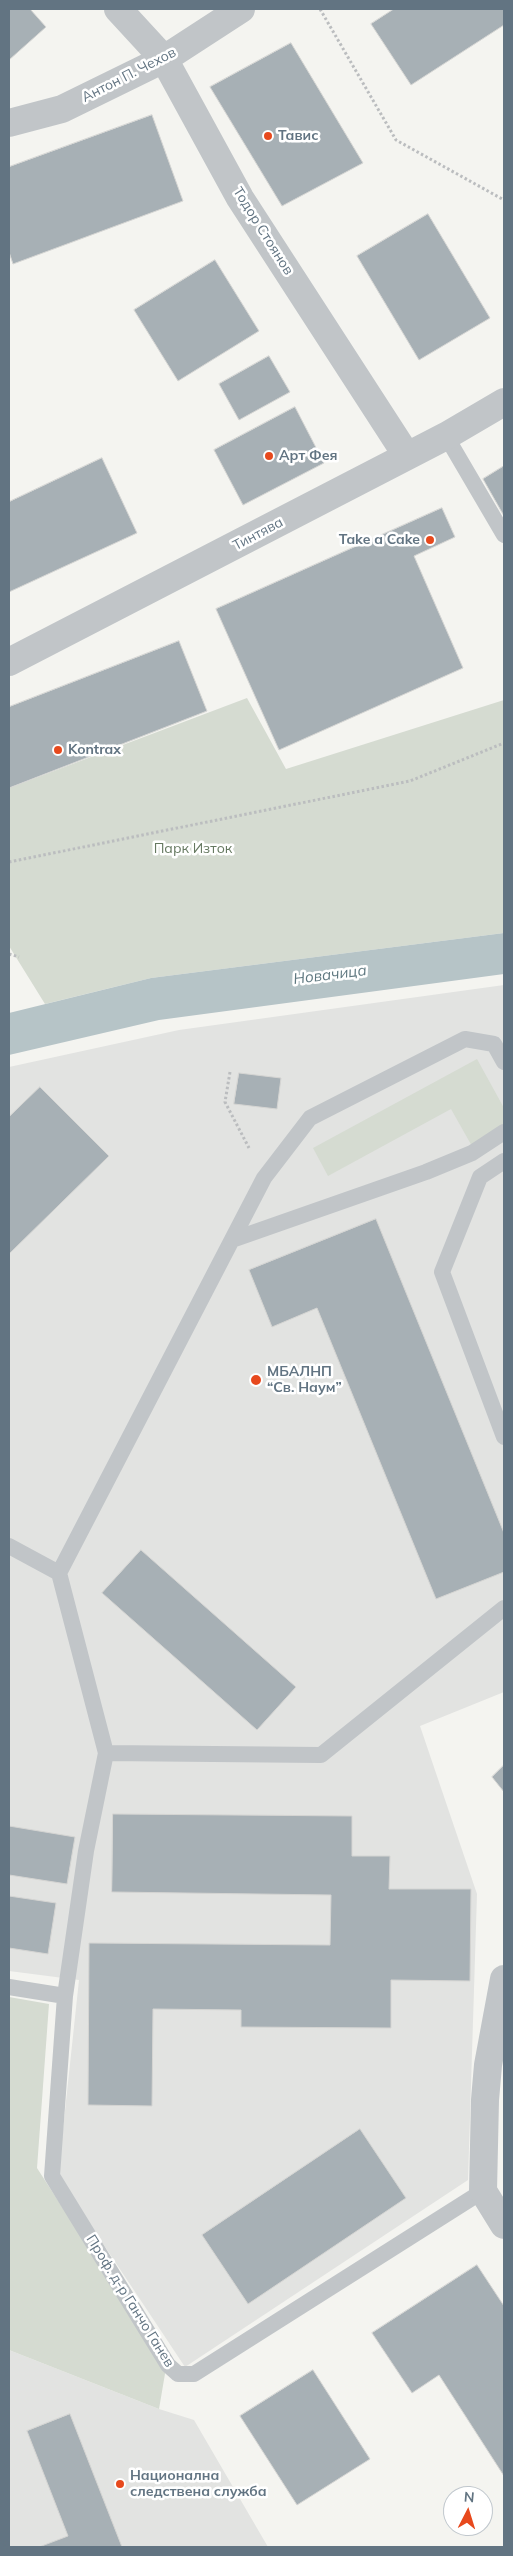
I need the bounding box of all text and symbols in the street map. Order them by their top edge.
street label: Антон П. Чехов [79,44,179,106]
place label: Тавис [278,128,318,144]
marker: Тавис [262,130,274,142]
street label: Тодор Стоянов [229,184,297,278]
place label: Арт Фея [279,448,338,464]
marker: Арт Фея [263,450,275,462]
street label: Тинтява [230,514,286,554]
place label: Take a Cake [339,532,420,548]
marker: Take a Cake [424,534,436,546]
place label: Kontrax [68,742,121,758]
marker: Kontrax [52,744,64,756]
park label: Парк Изток [154,841,232,857]
water label: Новачица [292,962,368,988]
place label: MБАЛНП “Св. Наум” [267,1364,342,1396]
marker: MБАЛНП “Св. Наум” [249,1373,263,1387]
street label: Проф. д-р Ганчо Ганев [82,2232,178,2370]
place label: Национална следствена служба [130,2468,267,2500]
marker: Национална следствена служба [114,2478,126,2490]
north arrow [443,2486,493,2536]
text: N [463,2488,475,2506]

